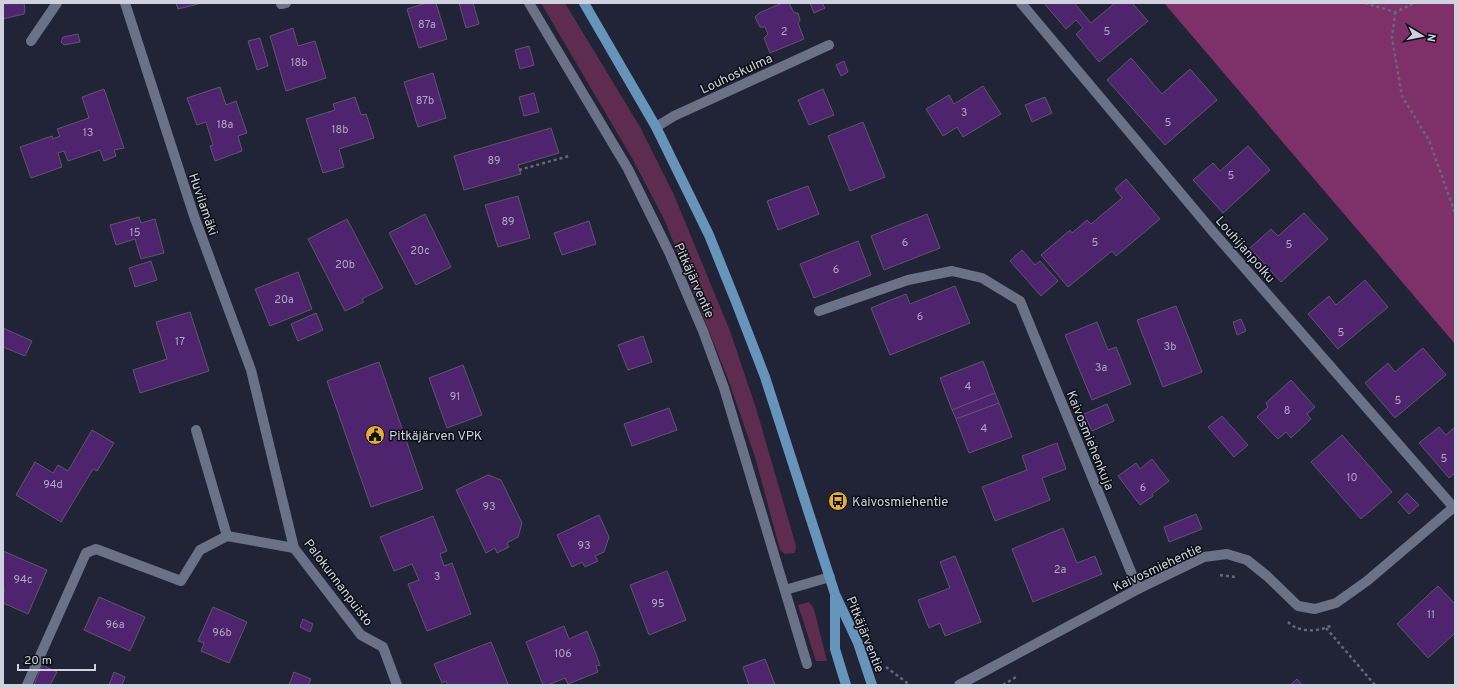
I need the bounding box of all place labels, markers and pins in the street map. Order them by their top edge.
public building icon: Pitkäjärven VPK [364,424,386,446]
place label: Pitkäjärven VPK [389,429,482,445]
bus stop icon: Kaivosmiehentie [827,490,849,512]
place label: Kaivosmiehentie [852,495,948,511]

